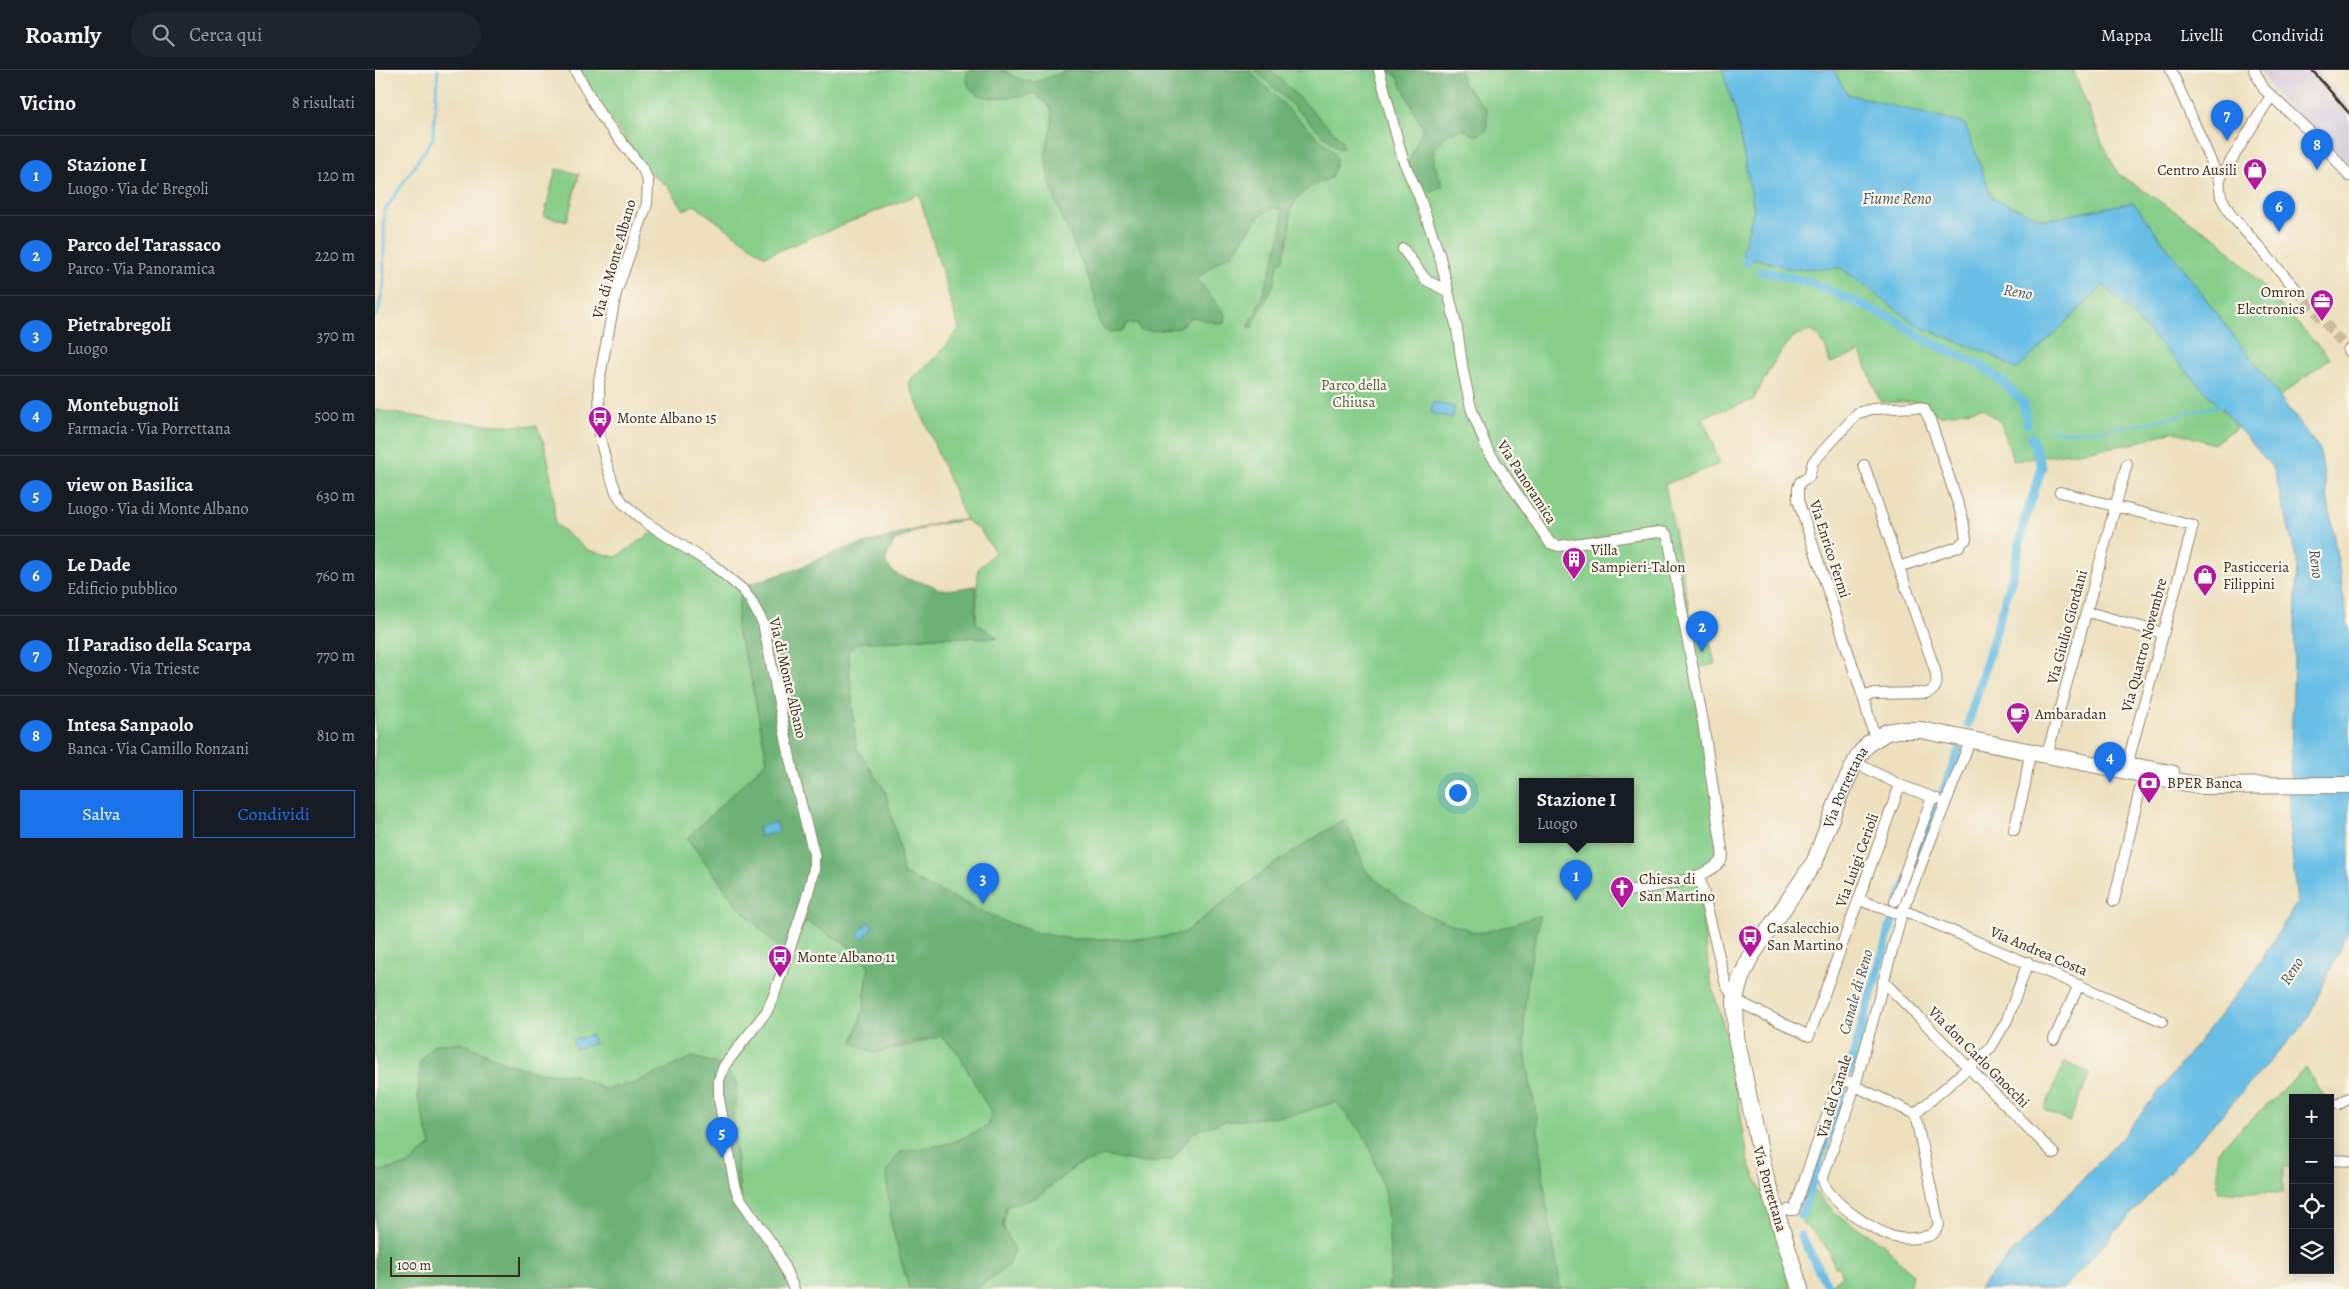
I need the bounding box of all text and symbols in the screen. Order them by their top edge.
search box [131,12,481,57]
text: Roamly [25,19,101,51]
icon: search [149,21,177,49]
text: Cerca qui [189,22,262,48]
text: Mappa [2101,23,2152,47]
text: Livelli [2180,23,2224,47]
text: Condividi [2252,23,2324,47]
text: Vicino [20,89,76,117]
text: 8 risultati [292,92,355,114]
pin: 7 [2211,100,2243,141]
pin: 8 [2301,129,2333,170]
text: Stazione I [67,152,146,178]
shop icon: Centro Ausili [2242,157,2268,191]
place label: Centro Ausili [2157,160,2237,180]
text: 1 [33,165,39,187]
text: 120 m [317,165,355,187]
text: Luogo · Via de' Bregoli [67,178,209,200]
water label: Fiume Reno [1863,188,1931,210]
pin: 6 [2263,191,2295,232]
street label: Via di Monte Albano [587,197,641,322]
text: Parco del Tarassaco [67,232,221,258]
text: 2 [32,245,40,267]
text: 220 m [315,245,355,267]
text: Parco · Via Panoramica [67,258,215,280]
water label: Reno [2002,279,2034,305]
place label: Omron Electronics [2237,282,2305,319]
office icon: Omron Electronics [2309,288,2335,322]
text: Pietrabregoli [67,312,171,338]
text: 3 [33,325,39,347]
text: 370 m [317,325,355,347]
text: Luogo [67,338,108,360]
park label: Parco della Chiusa [1321,375,1387,412]
text: Montebugnoli [67,392,179,418]
text: 4 [32,405,40,427]
text: 500 m [315,405,355,427]
bus stop icon: Monte Albano 15 [587,405,613,439]
place label: Monte Albano 15 [617,408,717,428]
text: Farmacia · Via Porrettana [67,418,231,440]
street label: Via Panoramica [1492,436,1561,528]
text: view on Basilica [67,472,193,498]
text: 5 [33,485,39,507]
text: 630 m [316,485,355,507]
street label: Via Enrico Fermi [1804,496,1855,601]
text: Luogo · Via di Monte Albano [67,498,249,520]
place label: Villa Sampieri-Talon [1590,540,1685,577]
building icon: Villa Sampieri-Talon [1561,546,1587,580]
water label: Reno [2303,548,2329,580]
text: Le Dade [67,552,130,578]
place label: Pasticceria Filippini [2223,557,2289,594]
shop icon: Pasticceria Filippini [2192,563,2218,597]
text: 6 [32,565,40,587]
text: 760 m [316,565,355,587]
street label: Via Giulio Giordani [2042,568,2092,687]
street label: Via Quattro Novembre [2116,576,2172,715]
text: Edificio pubblico [67,578,177,600]
pin: 2 [1686,611,1718,652]
street label: Via di Monte Albano [764,615,812,740]
text: Il Paradiso della Scarpa [67,632,251,658]
text: 7 [33,645,39,667]
text: 770 m [317,645,355,667]
text: Negozio · Via Trieste [67,658,200,680]
cafe icon: Ambaradan [2005,701,2031,735]
place label: Ambaradan [2034,704,2106,724]
text: Intesa Sanpaolo [67,712,194,738]
text: 8 [32,725,40,747]
text: 810 m [317,725,355,747]
text: Banca · Via Camillo Ronzani [67,738,249,760]
street label: Via Porrettana [1818,741,1873,832]
pin: 4 [2094,742,2126,783]
bank icon: BPER Banca [2136,770,2162,804]
place label: BPER Banca [2167,773,2243,793]
popup [1519,778,1634,843]
your location [1445,780,1471,806]
text: Stazione I [1537,787,1616,813]
button: Salva [20,790,183,838]
button: Condividi [193,790,355,838]
street label: Via Luigi Cerioli [1830,810,1883,911]
text: Luogo [1537,813,1577,835]
pin: 1 [1560,860,1592,901]
pin: 3 [967,863,999,904]
place label: Chiesa di San Martino [1639,869,1715,906]
church icon: Chiesa di San Martino [1609,875,1635,909]
place label: Casalecchio San Martino [1767,918,1843,955]
street label: Via Andrea Costa [1986,921,2091,981]
bus stop icon: Casalecchio San Martino [1737,924,1763,958]
bus stop icon: Monte Albano 11 [767,944,793,978]
place label: Monte Albano 11 [797,947,895,967]
water label: Canale di Reno [1833,947,1879,1037]
water label: Reno [2275,953,2309,989]
street label: Via don Carlo Gnocchi [1923,1001,2034,1112]
street label: Via del Canale [1812,1052,1856,1141]
map controls [2289,1094,2334,1274]
button: + [2289,1094,2334,1139]
pin: 5 [706,1117,738,1158]
button: − [2289,1139,2334,1184]
street label: Via Porrettana [1748,1143,1792,1234]
button: locate [2289,1184,2334,1229]
button: layers [2289,1229,2334,1274]
scale bar [390,1254,520,1277]
text: 100 m [397,1256,431,1275]

